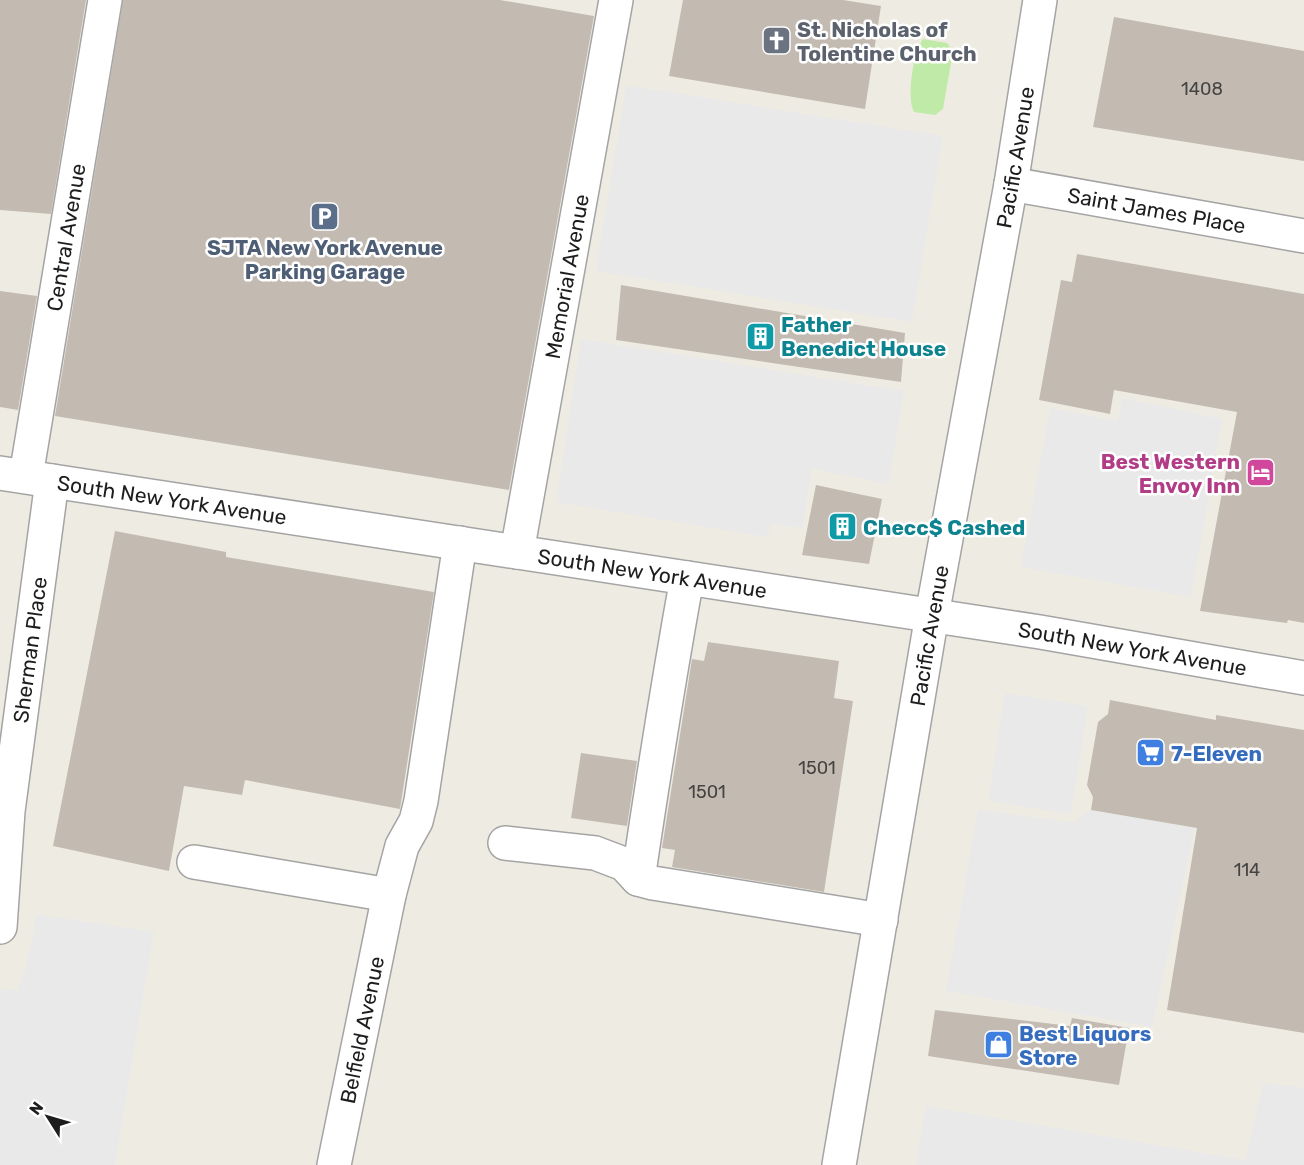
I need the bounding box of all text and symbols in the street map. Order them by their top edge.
place label: St. Nicholas of Tolentine Church [797,17,977,66]
church icon: St. Nicholas of Tolentine Church [760,25,792,57]
house number: 1408 [1181,78,1223,100]
street label: Pacific Avenue [991,85,1039,230]
street label: Central Avenue [41,162,90,313]
street label: Saint James Place [1066,182,1248,238]
street label: Memorial Avenue [539,192,593,361]
parking icon: SJTA New York Avenue Parking Garage [309,200,341,232]
place label: SJTA New York Avenue Parking Garage [207,235,443,284]
place label: Father Benedict House [781,312,946,361]
building icon: Father Benedict House [744,320,776,352]
place label: Best Western Envoy Inn [1101,449,1240,498]
hotel icon: Best Western Envoy Inn [1245,457,1277,489]
street label: South New York Avenue [56,469,288,529]
building icon: Checc$ Cashed [826,511,858,543]
place label: Checc$ Cashed [863,515,1025,540]
street label: South New York Avenue [536,543,769,603]
street label: Pacific Avenue [904,563,953,708]
street label: Sherman Place [7,575,52,724]
street label: South New York Avenue [1016,616,1249,680]
supermarket icon: 7-Eleven [1134,737,1166,769]
place label: 7-Eleven [1171,741,1262,766]
house number: 1501 [798,757,836,779]
house number: 1501 [688,781,726,803]
house number: 114 [1234,859,1260,881]
street label: Belfield Avenue [334,954,389,1106]
place label: Best Liquors Store [1019,1021,1151,1070]
shop icon: Best Liquors Store [982,1029,1014,1061]
north arrow [18,1087,78,1147]
text: N [25,1098,47,1119]

